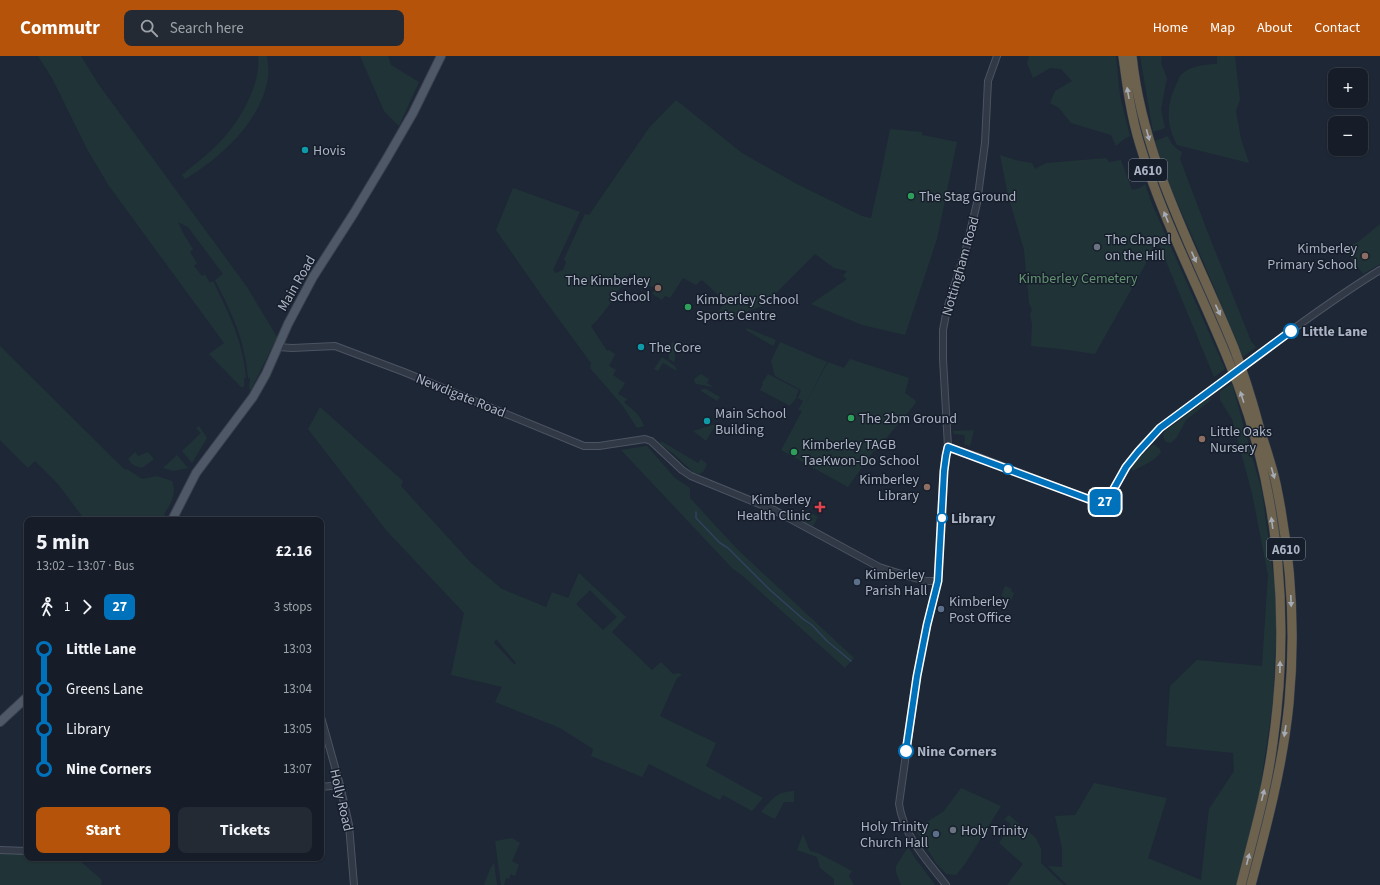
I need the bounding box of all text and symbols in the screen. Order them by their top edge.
search box [124,10,404,46]
text: Commutr [20,15,100,42]
icon: search [138,17,160,39]
text: Search here [170,18,244,39]
text: Home [1153,18,1188,38]
text: Map [1210,18,1235,38]
text: About [1257,18,1292,38]
text: Contact [1314,18,1360,38]
map controls [1328,68,1368,156]
button: + [1328,68,1368,108]
one-way arrow [1124,87,1130,99]
button: − [1328,116,1368,156]
one-way arrow [1145,130,1151,142]
place label: Hovis [313,141,346,161]
marker: Hovis [300,145,310,155]
road number: A610 [1129,159,1167,181]
place label: The Stag Ground [919,187,1016,207]
marker: The Stag Ground [906,191,916,201]
one-way arrow [1163,211,1170,223]
street label: Nottingham Road [937,214,985,318]
place label: The Chapel on the Hill [1105,230,1171,266]
place label: Kimberley Primary School [1267,239,1357,275]
marker: The Chapel on the Hill [1092,242,1102,252]
one-way arrow [1190,251,1197,263]
marker: Kimberley Primary School [1360,251,1370,261]
street label: Main Road [273,252,321,315]
park label: Kimberley Cemetery [1018,269,1138,289]
place label: The Kimberley School [565,271,650,307]
marker: The Kimberley School [653,283,663,293]
place label: Kimberley School Sports Centre [696,290,799,326]
marker: Kimberley School Sports Centre [683,302,693,312]
one-way arrow [1214,304,1221,316]
place label: Little Lane [1302,322,1368,342]
marker: Little Lane [1283,323,1299,339]
place label: The Core [649,338,701,358]
marker: The Core [636,342,646,352]
street label: Newdigate Road [413,369,509,423]
one-way arrow [1239,391,1245,403]
place label: Main School Building [715,404,787,440]
place label: The 2bm Ground [859,409,957,429]
marker: The 2bm Ground [846,413,856,423]
marker: Main School Building [702,416,712,426]
place label: Little Oaks Nursery [1210,422,1272,458]
marker: Little Oaks Nursery [1197,434,1207,444]
place label: Kimberley TAGB TaeKwon-Do School [802,435,920,471]
marker: Kimberley TAGB TaeKwon-Do School [789,447,799,457]
unlabelled marker [1002,463,1014,475]
one-way arrow [1270,467,1276,479]
place label: Kimberley Library [859,470,919,506]
marker: Kimberley Library [922,482,932,492]
line badge: 27 [1087,489,1123,515]
place label: Kimberley Health Clinic [737,490,812,526]
text: 27 [1098,492,1112,512]
marker: Kimberley Health Clinic [814,501,826,513]
place label: Library [951,509,996,529]
marker: Library [936,512,948,524]
one-way arrow [1269,517,1275,529]
text: 5 min [36,526,90,558]
road number: A610 [1267,538,1305,560]
text: £2.16 [276,541,312,562]
text: 13:02 – 13:07 · Bus [36,557,134,575]
place label: Kimberley Parish Hall [865,565,928,601]
marker: Kimberley Parish Hall [852,577,862,587]
place label: Kimberley Post Office [949,592,1011,628]
one-way arrow [1287,595,1294,607]
icon: walk [36,596,58,618]
icon: forward [76,596,98,618]
text: 27 [112,597,127,617]
text: 1 [64,598,70,616]
text: 3 stops [274,598,312,616]
marker: Kimberley Post Office [936,604,946,614]
text: Little Lane [66,639,136,660]
text: 13:03 [283,640,312,658]
one-way arrow [1277,661,1284,673]
text: Greens Lane [66,679,143,700]
text: 13:04 [283,680,312,698]
text: Library [66,719,110,740]
text: 13:05 [283,720,312,738]
one-way arrow [1282,725,1288,737]
place label: Nine Corners [917,742,997,762]
marker: Nine Corners [898,743,914,759]
text: Nine Corners [66,759,151,780]
text: 13:07 [283,760,312,778]
street label: Holly Road [324,767,358,833]
one-way arrow [1261,789,1267,802]
button: Start [36,807,170,853]
button: Tickets [178,807,312,853]
place label: Holy Trinity Church Hall [860,817,928,853]
place label: Holy Trinity [961,821,1029,841]
marker: Holy Trinity [948,825,958,835]
marker: Holy Trinity Church Hall [931,829,941,839]
one-way arrow [1245,853,1251,865]

